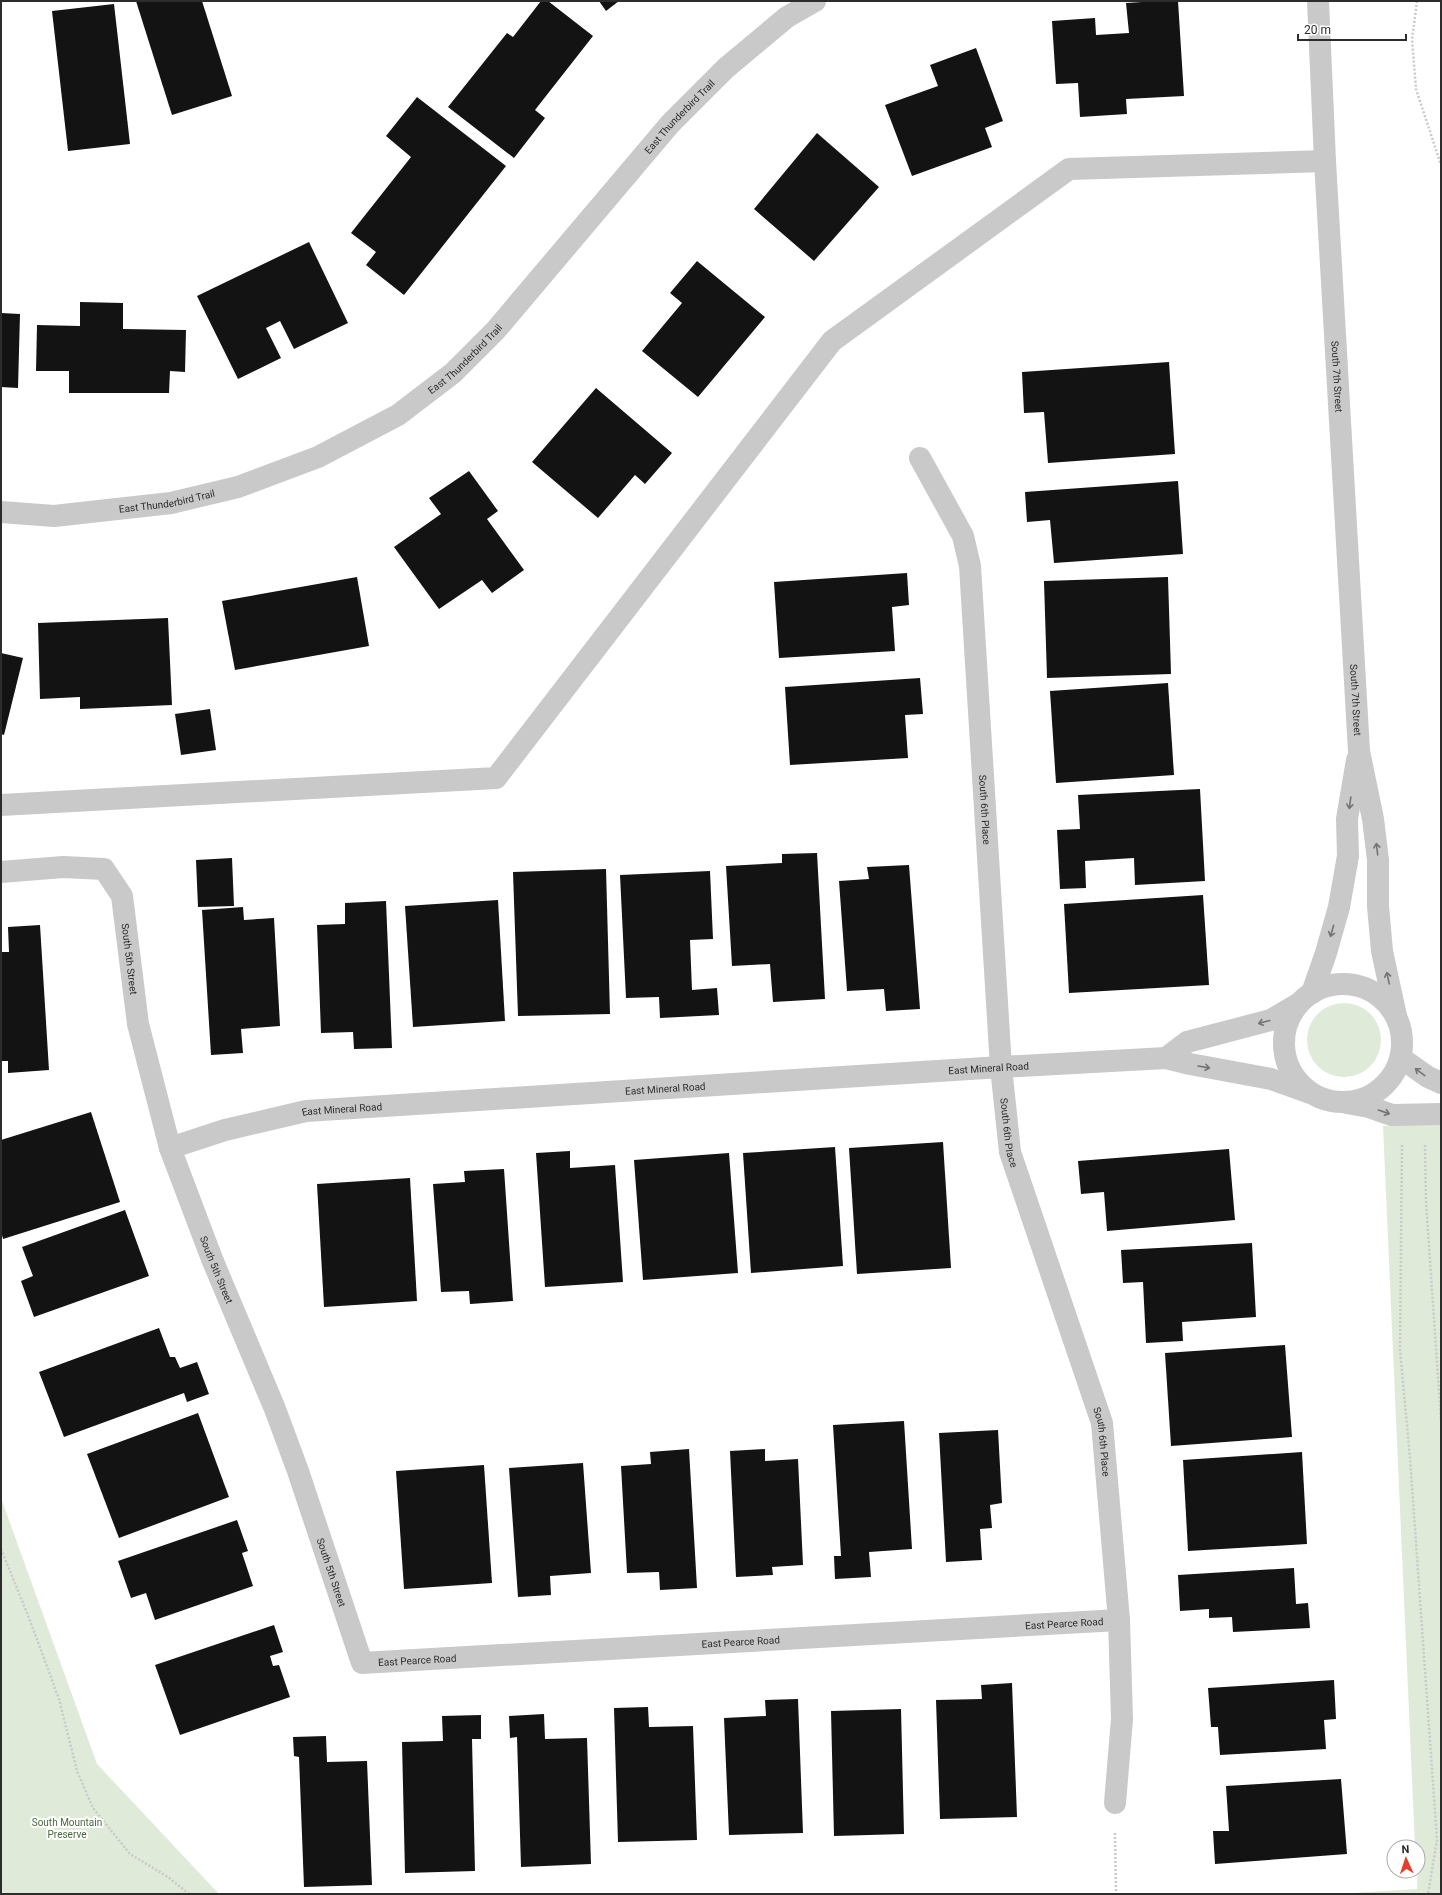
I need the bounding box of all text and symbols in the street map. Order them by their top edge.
scale bar [1298,16,1406,42]
text: 20 m [1304,23,1331,37]
street label: East Thunderbird Trail [642,77,717,156]
street label: East Thunderbird Trail [426,322,504,396]
street label: South 7th Street [1330,340,1345,413]
street label: East Thunderbird Trail [118,487,216,514]
street label: South 7th Street [1349,664,1364,736]
street label: South 6th Place [977,774,993,845]
one-way arrow [1346,796,1354,809]
one-way arrow [1373,843,1381,856]
street label: South 5th Street [120,923,140,995]
one-way arrow [1328,925,1335,938]
one-way arrow [1383,972,1391,985]
one-way arrow [1258,1018,1271,1026]
street label: East Mineral Road [948,1060,1029,1076]
one-way arrow [1197,1063,1210,1071]
one-way arrow [1415,1067,1426,1076]
street label: East Mineral Road [625,1080,706,1096]
street label: South 6th Place [999,1097,1020,1169]
street label: East Mineral Road [300,1101,382,1117]
one-way arrow [1377,1109,1390,1116]
street label: South 5th Street [198,1234,235,1305]
street label: South 6th Place [1091,1406,1112,1477]
street label: South 5th Street [315,1536,348,1608]
street label: East Pearce Road [1025,1615,1104,1631]
street label: East Pearce Road [701,1634,780,1649]
street label: East Pearce Road [378,1652,457,1668]
park label: South Mountain Preserve [32,1817,102,1840]
north arrow [1386,1839,1426,1879]
text: N [1401,1843,1410,1856]

